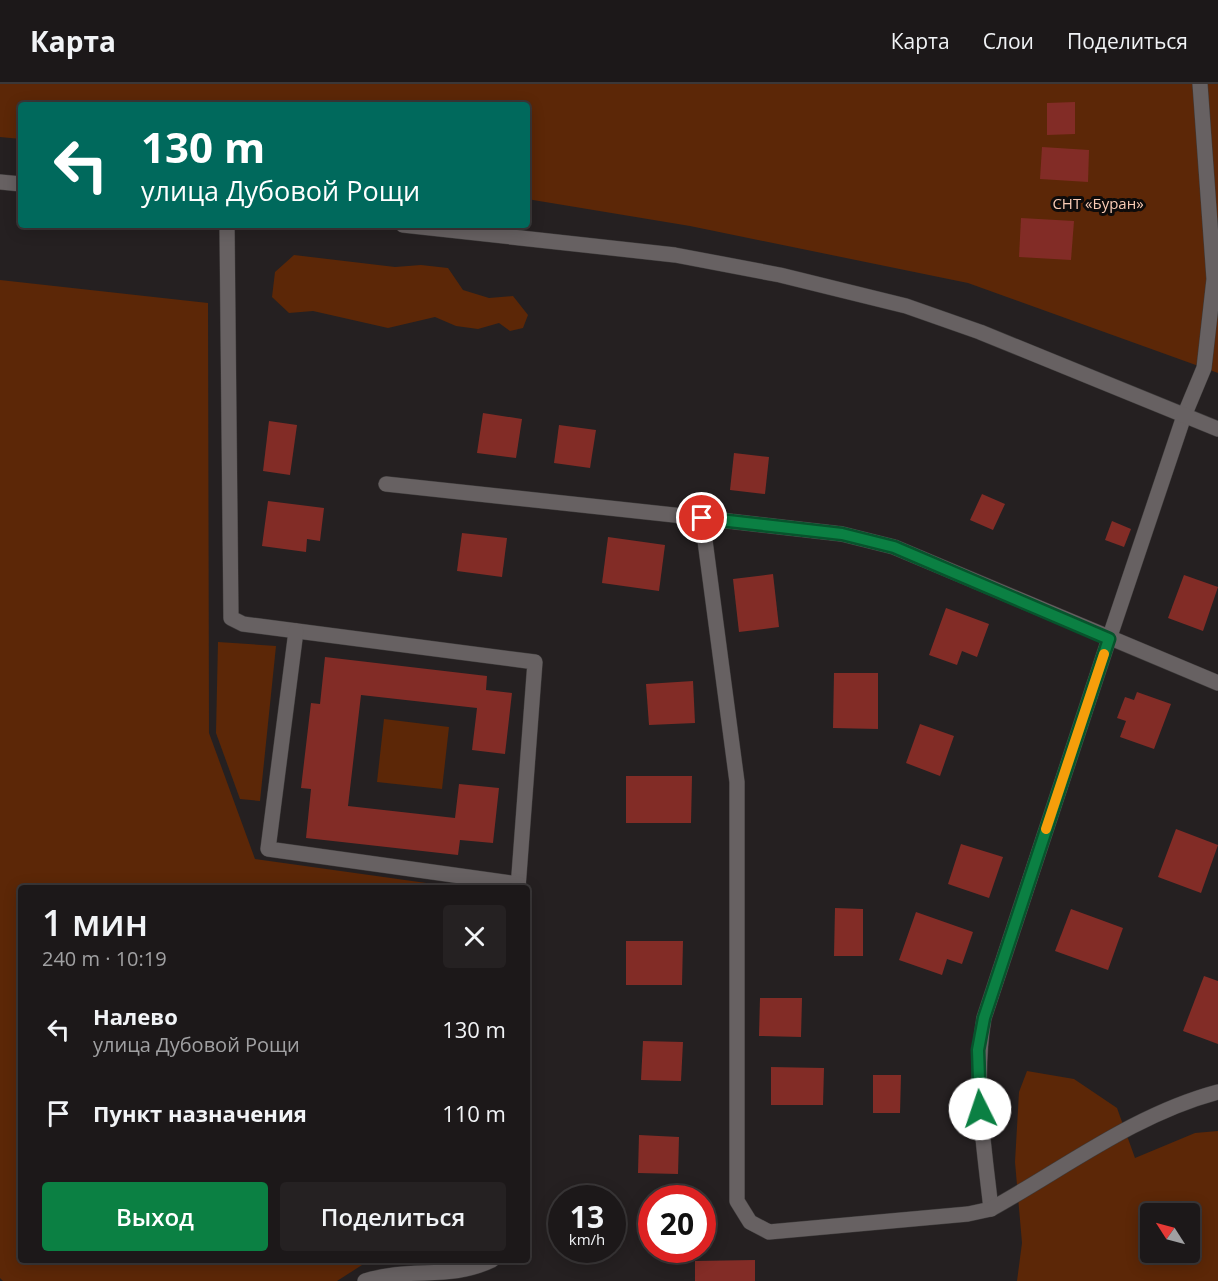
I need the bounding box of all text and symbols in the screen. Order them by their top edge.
text: Карта [30,22,116,60]
text: Карта [891,27,950,55]
text: Слои [983,27,1034,55]
text: Поделиться [1067,27,1188,55]
text: 130 m [141,118,265,175]
icon: left [42,126,120,204]
text: улица Дубовой Рощи [141,172,420,209]
park label: СНТ «Буран» [1052,193,1144,213]
pin [676,492,727,543]
icon: arrive [685,501,718,534]
text: 1 мин [42,898,148,947]
button: close [443,905,506,968]
text: 240 m · 10:19 [42,945,167,972]
text: Налево [93,1001,178,1031]
icon: left [42,1013,75,1046]
text: 130 m [442,1014,506,1044]
text: улица Дубовой Рощи [93,1031,300,1058]
position arrow [948,1077,1012,1141]
icon: arrive [42,1097,75,1130]
text: Пункт назначения [93,1098,307,1128]
text: 110 m [442,1098,506,1128]
button: Выход [42,1182,268,1251]
button: Поделиться [280,1182,506,1251]
speed limit sign: 20 [638,1185,716,1263]
text: 13 [570,1196,604,1237]
north arrow [1140,1203,1200,1263]
map controls [1140,1203,1200,1263]
text: km/h [569,1229,605,1249]

